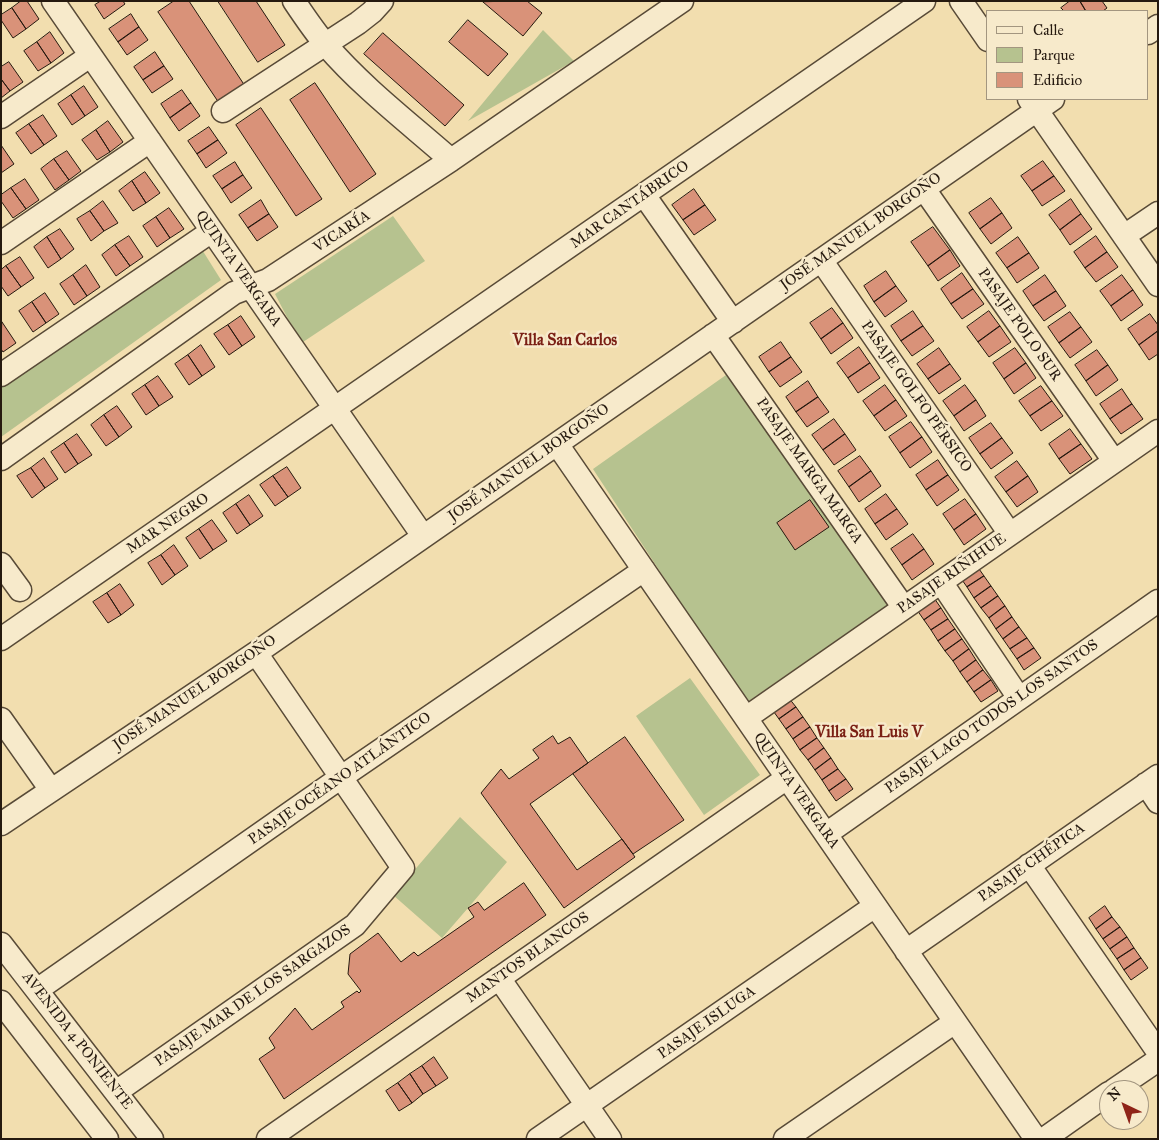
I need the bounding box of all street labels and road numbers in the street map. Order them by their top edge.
street label: MAR CANTÁBRICO [567,157,693,253]
street label: JOSÉ MANUEL BORGOÑO [777,169,945,295]
street label: QUINTA VERGARA [191,207,285,331]
street label: VICARÍA [310,207,374,257]
street label: PASAJE POLO SUR [973,265,1065,385]
street label: PASAJE GOLFO PÉRSICO [857,318,975,476]
street label: PASAJE MARGA MARGA [752,395,866,547]
street label: JOSÉ MANUEL BORGOÑO [445,400,613,526]
street label: MAR NEGRO [123,490,213,558]
street label: PASAJE RIÑIHUE [894,530,1010,618]
street label: JOSÉ MANUEL BORGOÑO [110,632,280,754]
street label: PASAJE LAGO TODOS LOS SANTOS [882,636,1102,798]
street label: PASAJE OCÉANO ATLÁNTICO [245,709,435,849]
street label: QUINTA VERGARA [749,729,843,853]
street label: PASAJE CHÉPICA [975,820,1089,906]
street label: MANTOS BLANCOS [463,909,593,1007]
street label: PASAJE MAR DE LOS SARGAZOS [151,921,355,1071]
street label: AVENIDA 4 PONIENTE [18,969,136,1113]
street label: PASAJE ISLUGA [655,983,759,1063]

